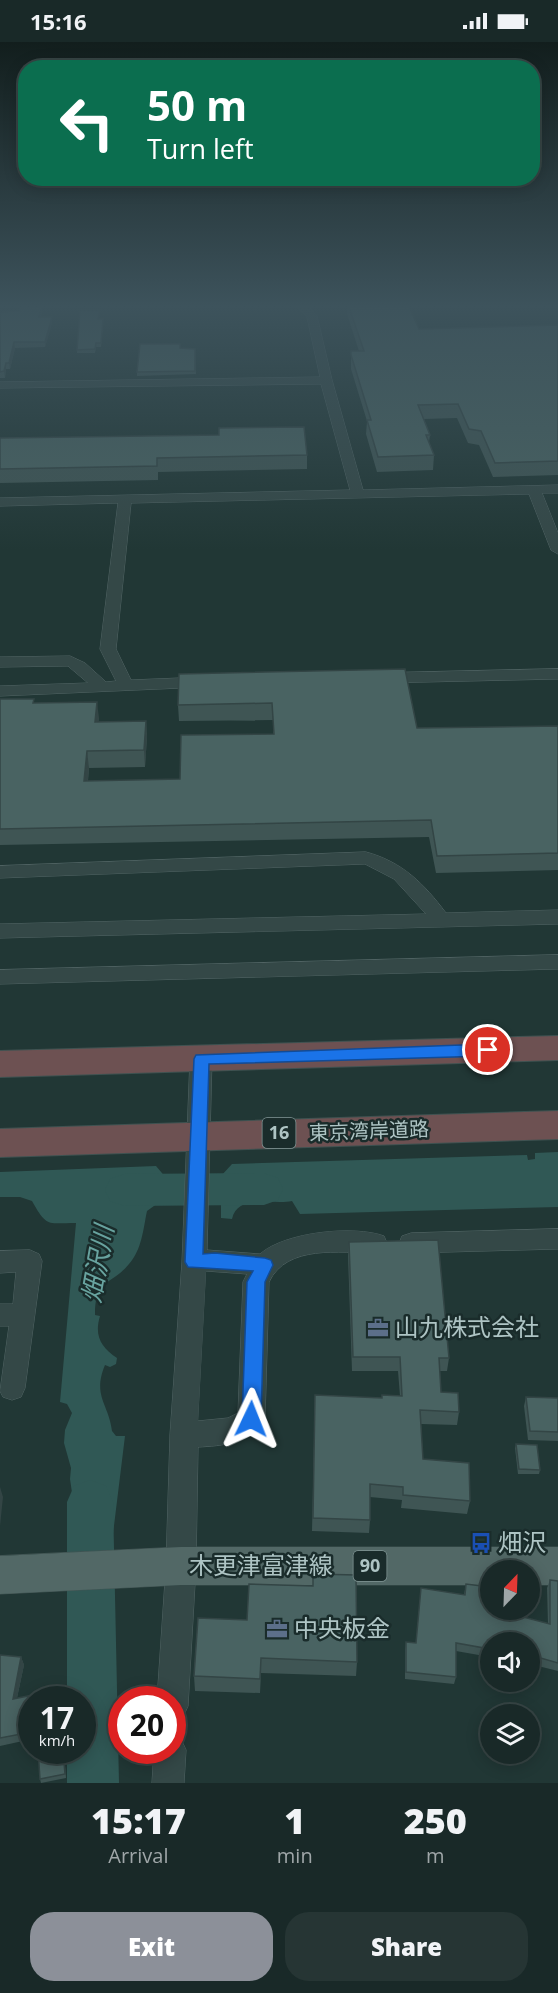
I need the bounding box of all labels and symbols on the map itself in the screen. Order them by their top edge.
pin [462,1024,513,1075]
street label: 東京湾岸道路 [309,1115,429,1146]
road number: 16 [262,1118,296,1148]
water label: 畑沢川 [73,1219,122,1305]
place label: 山九株式会社 [395,1310,539,1343]
office icon: 山九株式会社 [366,1316,390,1340]
position arrow [219,1387,283,1451]
place label: 畑沢 [498,1525,546,1558]
bus stop icon: 畑沢 [469,1531,493,1555]
street label: 木更津富津線 [189,1548,333,1581]
road number: 90 [354,1551,386,1581]
north arrow [480,1560,540,1620]
place label: 中央板金 [294,1611,390,1644]
office icon: 中央板金 [265,1617,289,1641]
speed limit sign: 20 [108,1686,186,1764]

